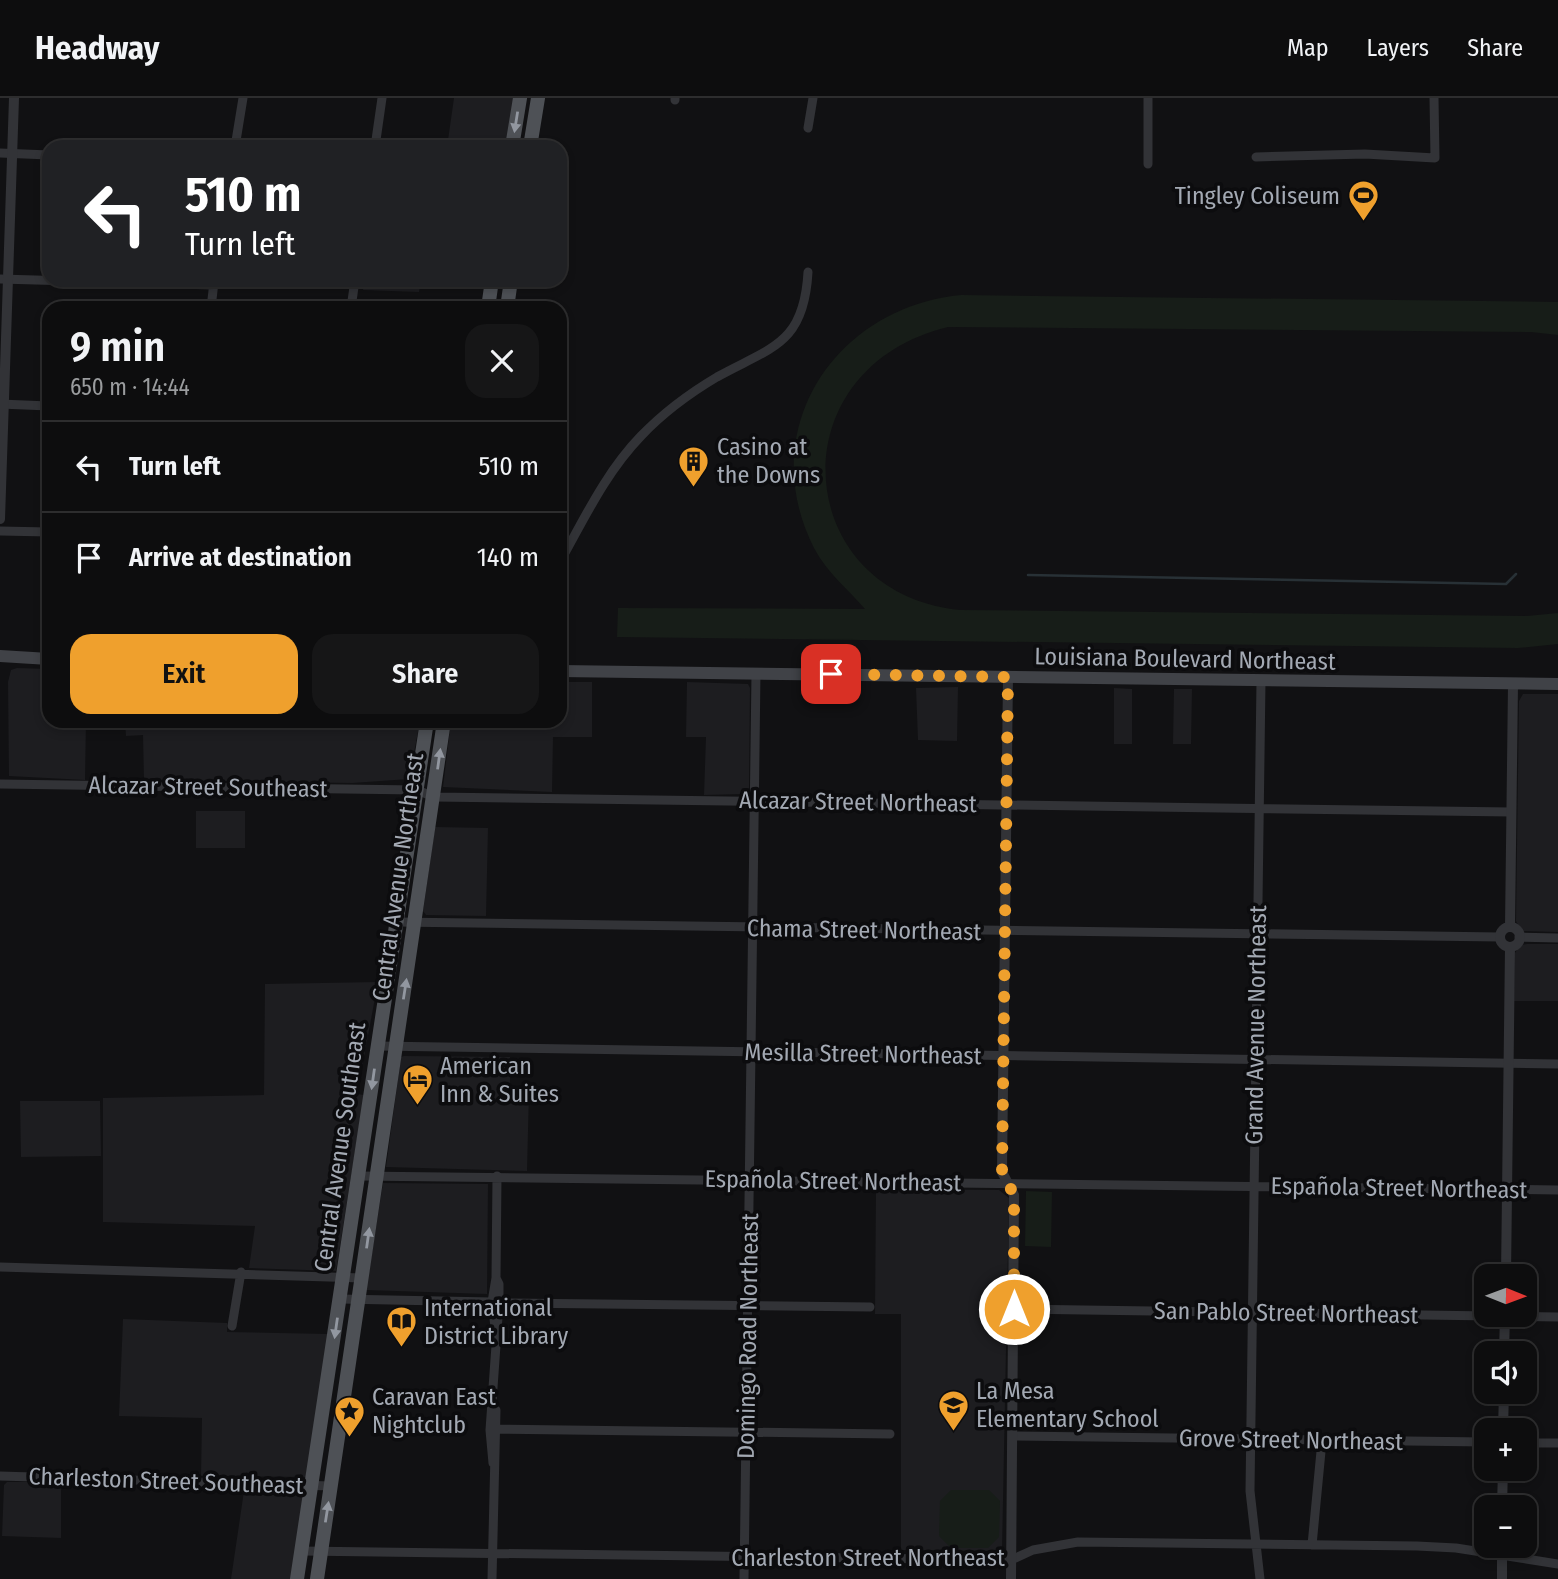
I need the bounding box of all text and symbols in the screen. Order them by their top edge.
text: Headway [35,28,159,68]
text: Map [1287,34,1329,62]
text: Layers [1367,34,1429,62]
text: Share [1467,34,1523,62]
one-way arrow [510,112,521,134]
text: 510 m [185,165,301,224]
icon: left [70,168,161,259]
sports icon: Tingley Coliseum [1346,179,1380,223]
place label: Tingley Coliseum [1175,182,1340,210]
text: Turn left [185,225,295,263]
text: 9 min [70,322,165,372]
button: close [465,324,539,398]
text: 650 m · 14:44 [70,373,190,401]
place label: Casino at the Downs [717,433,820,489]
building icon: Casino at the Downs [677,444,711,488]
icon: left [70,448,108,486]
text: Turn left [129,451,221,482]
text: 510 m [479,451,539,482]
icon: arrive [70,539,108,577]
text: Arrive at destination [129,542,352,573]
text: 140 m [477,542,539,573]
button: Exit [70,634,298,714]
button: Share [312,634,539,714]
street label: Louisiana Boulevard Northeast [1034,642,1336,676]
pin [801,644,861,704]
icon: arrive [812,655,850,693]
one-way arrow [434,748,445,770]
street label: Central Avenue Northeast [367,751,429,1003]
street label: Alcazar Street Southeast [88,771,328,803]
street label: Alcazar Street Northeast [739,786,977,818]
street label: Grand Avenue Northeast [1240,905,1272,1145]
street label: Chama Street Northeast [747,914,982,946]
one-way arrow [400,978,411,1000]
street label: Central Avenue Southeast [309,1020,371,1274]
street label: Mesilla Street Northeast [744,1038,982,1070]
place label: American Inn & Suites [440,1052,559,1108]
hotel icon: American Inn & Suites [400,1063,434,1107]
one-way arrow [367,1068,378,1090]
street label: Española Street Northeast [704,1165,962,1197]
street label: Española Street Northeast [1270,1172,1528,1204]
street label: Domingo Road Northeast [732,1213,764,1459]
one-way arrow [363,1227,374,1249]
north arrow [1474,1264,1536,1326]
map controls [1474,1264,1537,1558]
position arrow [977,1272,1051,1346]
place label: International District Library [424,1294,568,1350]
street label: San Pablo Street Northeast [1154,1297,1419,1329]
library icon: International District Library [384,1305,418,1349]
one-way arrow [330,1318,341,1340]
button: sound [1474,1341,1537,1404]
place label: La Mesa Elementary School [976,1377,1159,1433]
place label: Caravan East Nightclub [372,1383,496,1439]
school or university icon: La Mesa Elementary School [936,1388,970,1432]
place icon: Caravan East Nightclub [332,1394,366,1438]
button: + [1474,1418,1537,1481]
street label: Grove Street Northeast [1179,1424,1403,1456]
street label: Charleston Street Southeast [28,1462,304,1500]
button: − [1474,1495,1537,1558]
one-way arrow [322,1500,333,1522]
street label: Charleston Street Northeast [731,1544,1005,1572]

